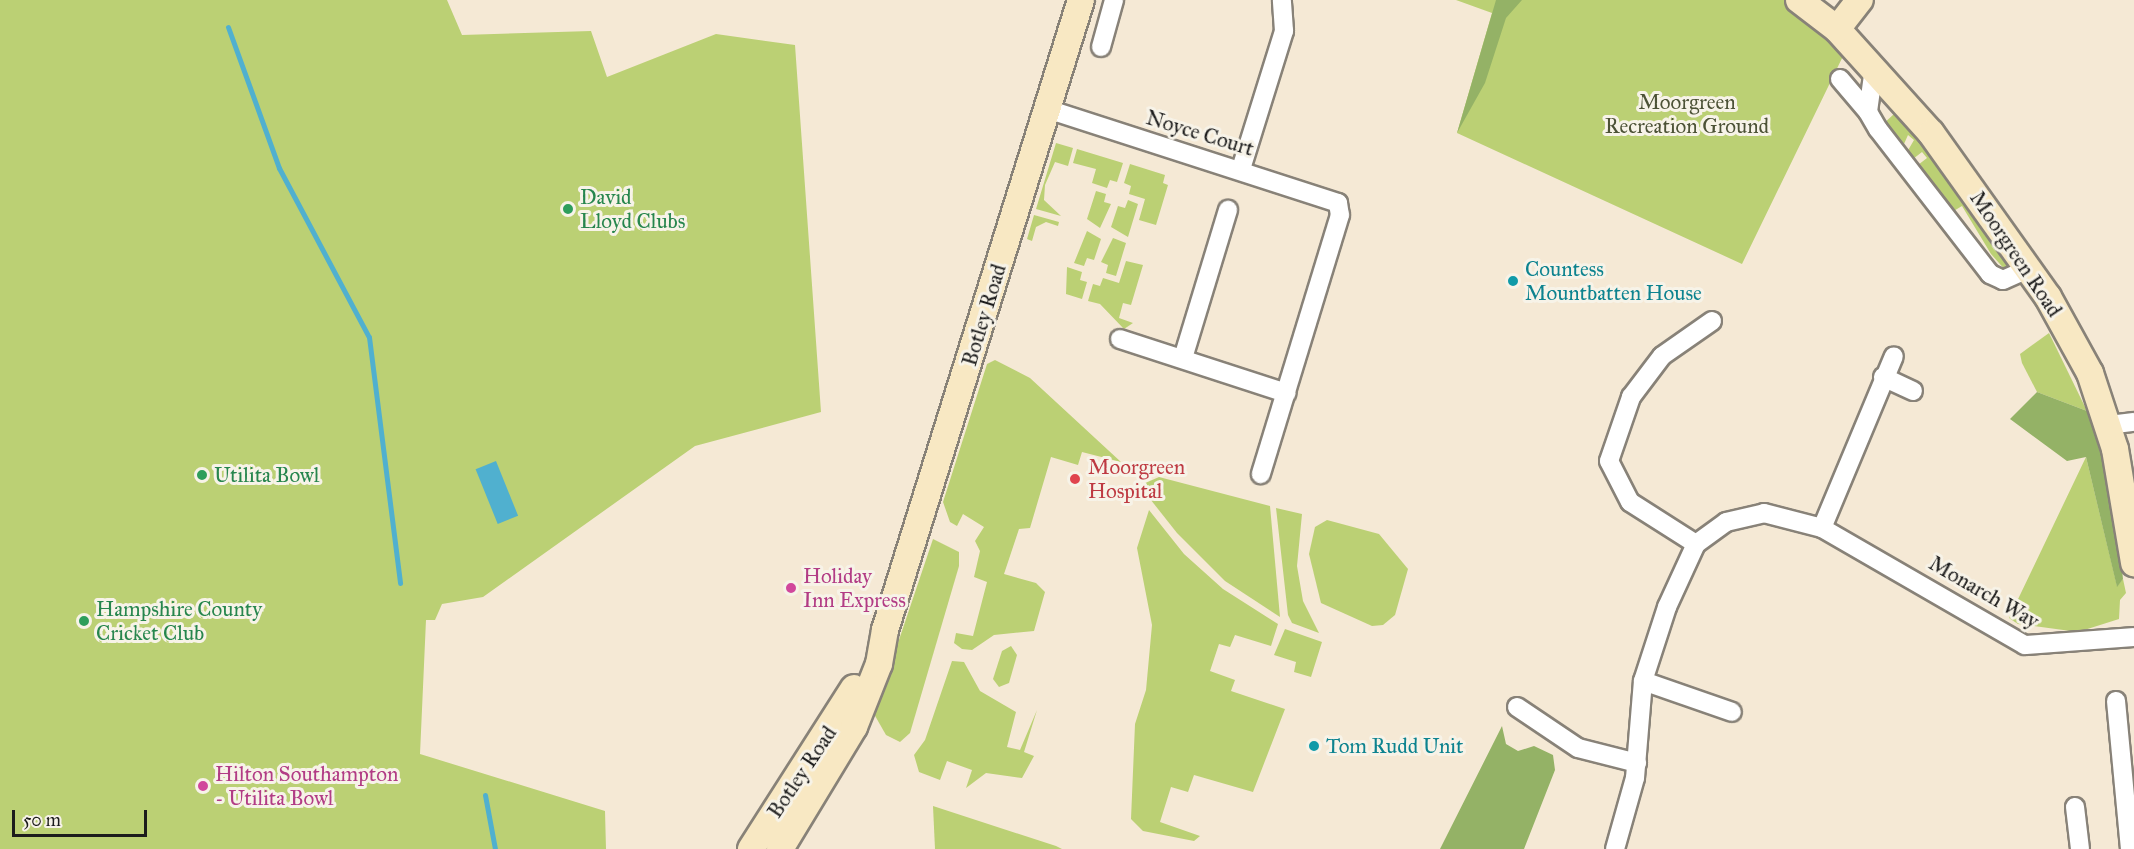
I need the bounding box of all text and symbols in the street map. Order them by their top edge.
park label: Moorgreen Recreation Ground [1605,89,1769,139]
street label: Noyce Court [1143,105,1257,161]
place label: David Lloyd Clubs [580,184,685,234]
street label: Moorgreen Road [1965,186,2067,322]
marker: David Lloyd Clubs [561,202,575,216]
place label: Countess Mountbatten House [1525,256,1702,306]
street label: Botley Road [957,261,1011,369]
marker: Countess Mountbatten House [1506,274,1520,288]
place label: Moorgreen Hospital [1088,454,1185,504]
place label: Utilita Bowl [214,462,319,488]
marker: Utilita Bowl [195,468,209,482]
marker: Moorgreen Hospital [1066,470,1084,488]
street label: Monarch Way [1925,550,2043,634]
place label: Holiday Inn Express [803,563,906,613]
marker: Holiday Inn Express [784,581,798,595]
place label: Hampshire County Cricket Club [96,596,262,646]
marker: Hampshire County Cricket Club [77,614,91,628]
street label: Botley Road [762,721,842,823]
place label: Tom Rudd Unit [1326,733,1463,759]
marker: Tom Rudd Unit [1307,739,1321,753]
place label: Hilton Southampton - Utilita Bowl [215,761,398,811]
marker: Hilton Southampton - Utilita Bowl [196,779,210,793]
scale bar [15,798,150,836]
text: 50 m [23,809,61,831]

